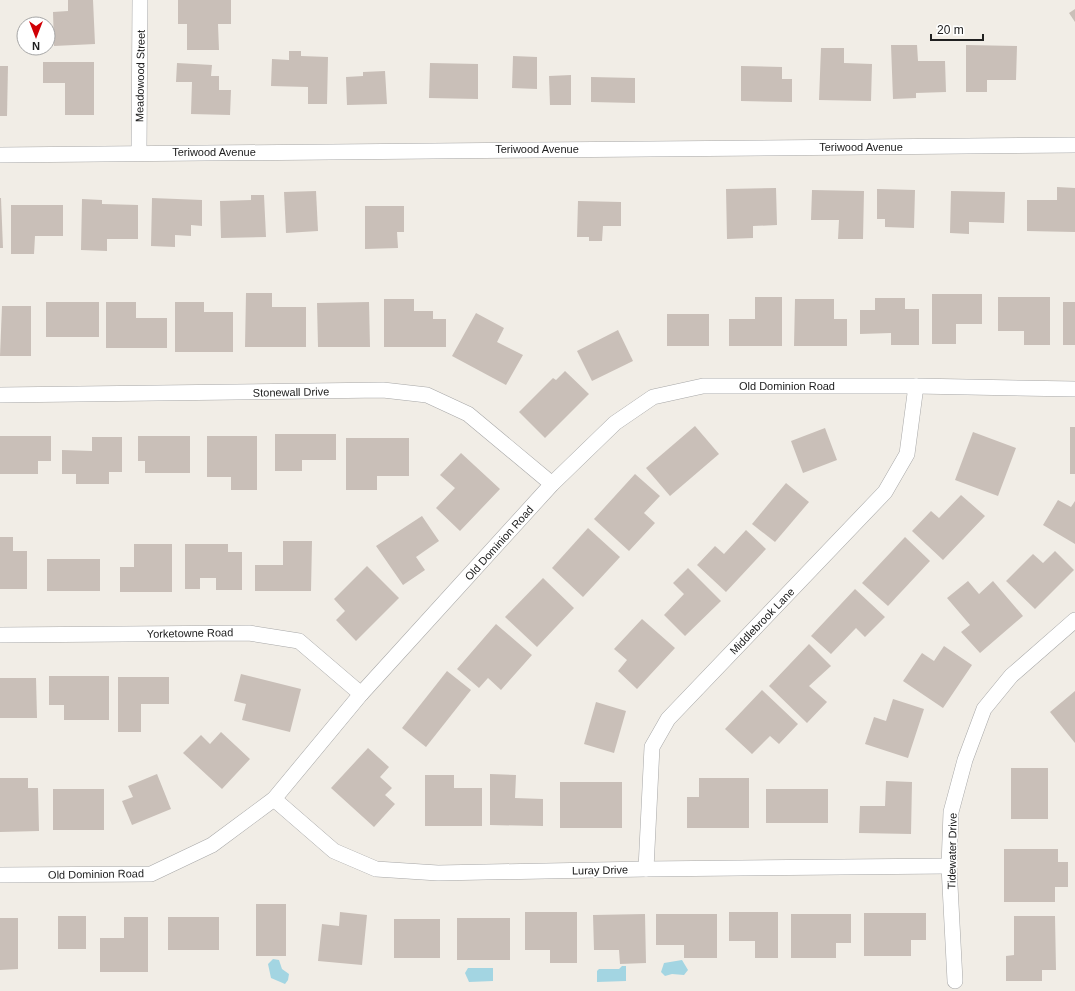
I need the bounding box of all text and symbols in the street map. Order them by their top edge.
north arrow [16,16,56,56]
scale bar [931,16,983,42]
text: 20 m [937,23,964,37]
street label: Meadowood Street [133,30,147,122]
text: N [32,40,40,52]
street label: Teriwood Avenue [819,141,903,153]
street label: Teriwood Avenue [495,143,579,155]
street label: Teriwood Avenue [172,146,256,158]
street label: Old Dominion Road [739,380,835,392]
street label: Stonewall Drive [253,385,329,399]
street label: Old Dominion Road [462,503,536,583]
street label: Middlebrook Lane [727,585,797,657]
street label: Yorketowne Road [147,626,233,640]
street label: Tidewater Drive [945,813,959,889]
street label: Luray Drive [572,864,628,876]
street label: Old Dominion Road [48,867,144,881]

